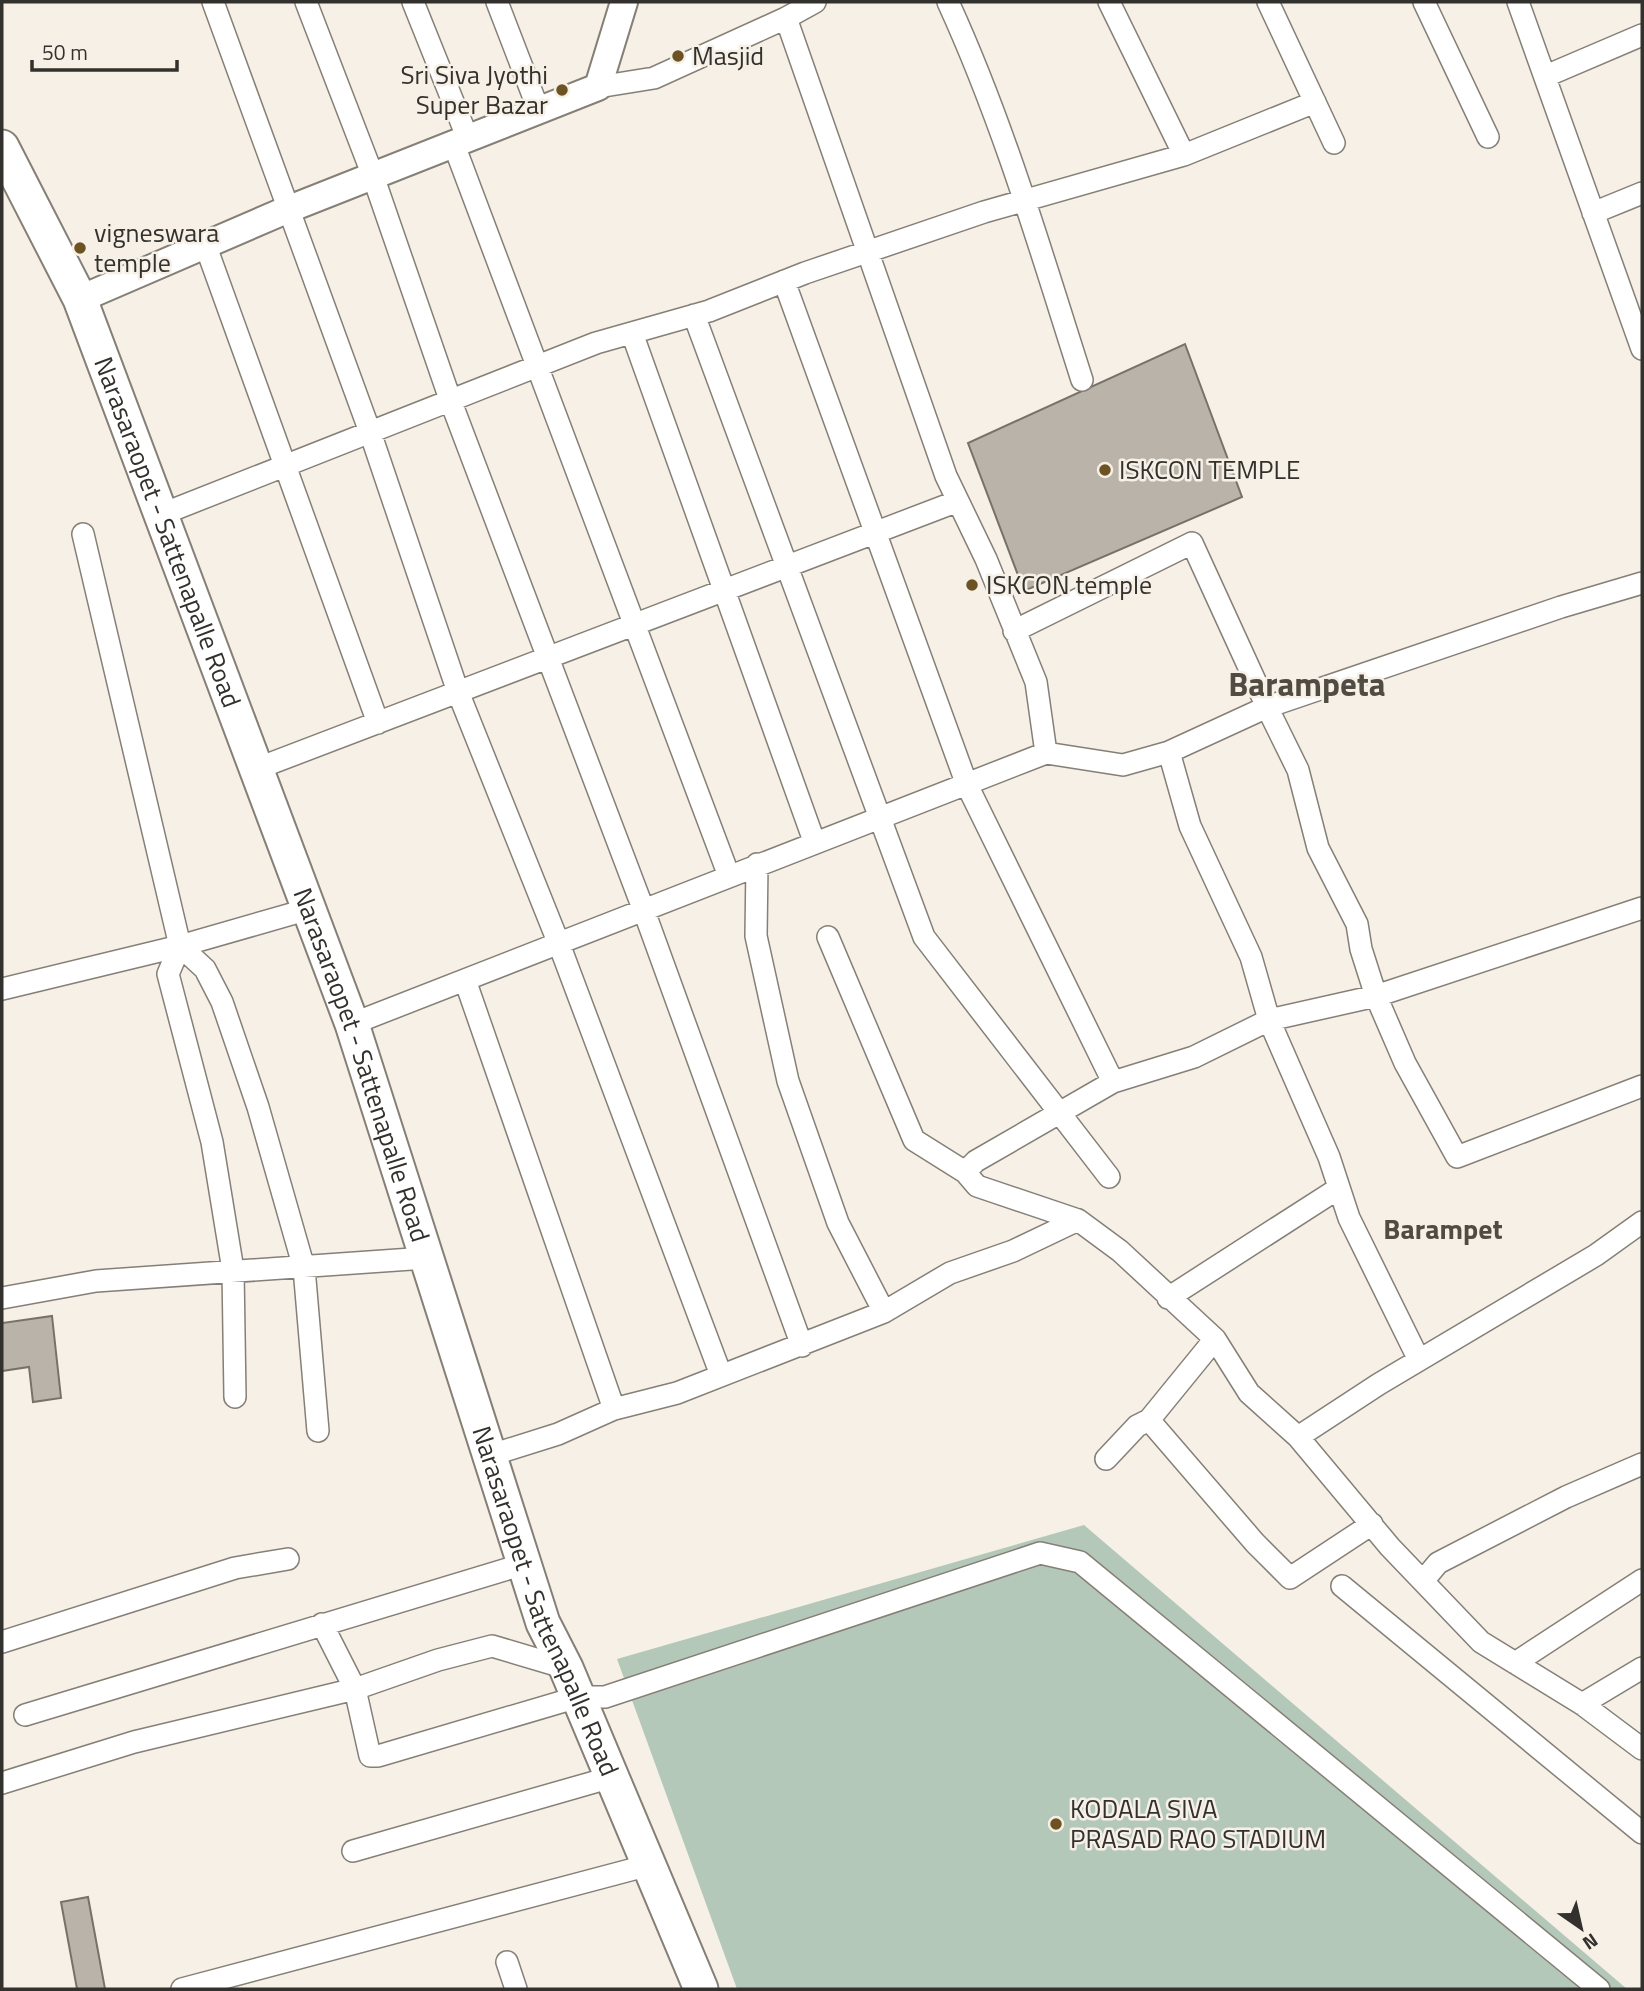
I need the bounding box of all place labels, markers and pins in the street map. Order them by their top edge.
place label: Masjid [692,36,764,75]
marker: Masjid [670,48,686,64]
place label: Sri Siva Jyothi Super Bazar [400,55,548,124]
marker: Sri Siva Jyothi Super Bazar [554,82,570,98]
place label: vigneswara temple [94,213,219,282]
marker: vigneswara temple [72,240,88,256]
place label: ISKCON TEMPLE [1119,450,1300,489]
marker: ISKCON TEMPLE [1097,462,1113,478]
place label: ISKCON temple [986,565,1152,604]
marker: ISKCON temple [964,577,980,593]
place label: KODALA SIVA PRASAD RAO STADIUM [1070,1789,1326,1858]
marker: KODALA SIVA PRASAD RAO STADIUM [1048,1816,1064,1832]

